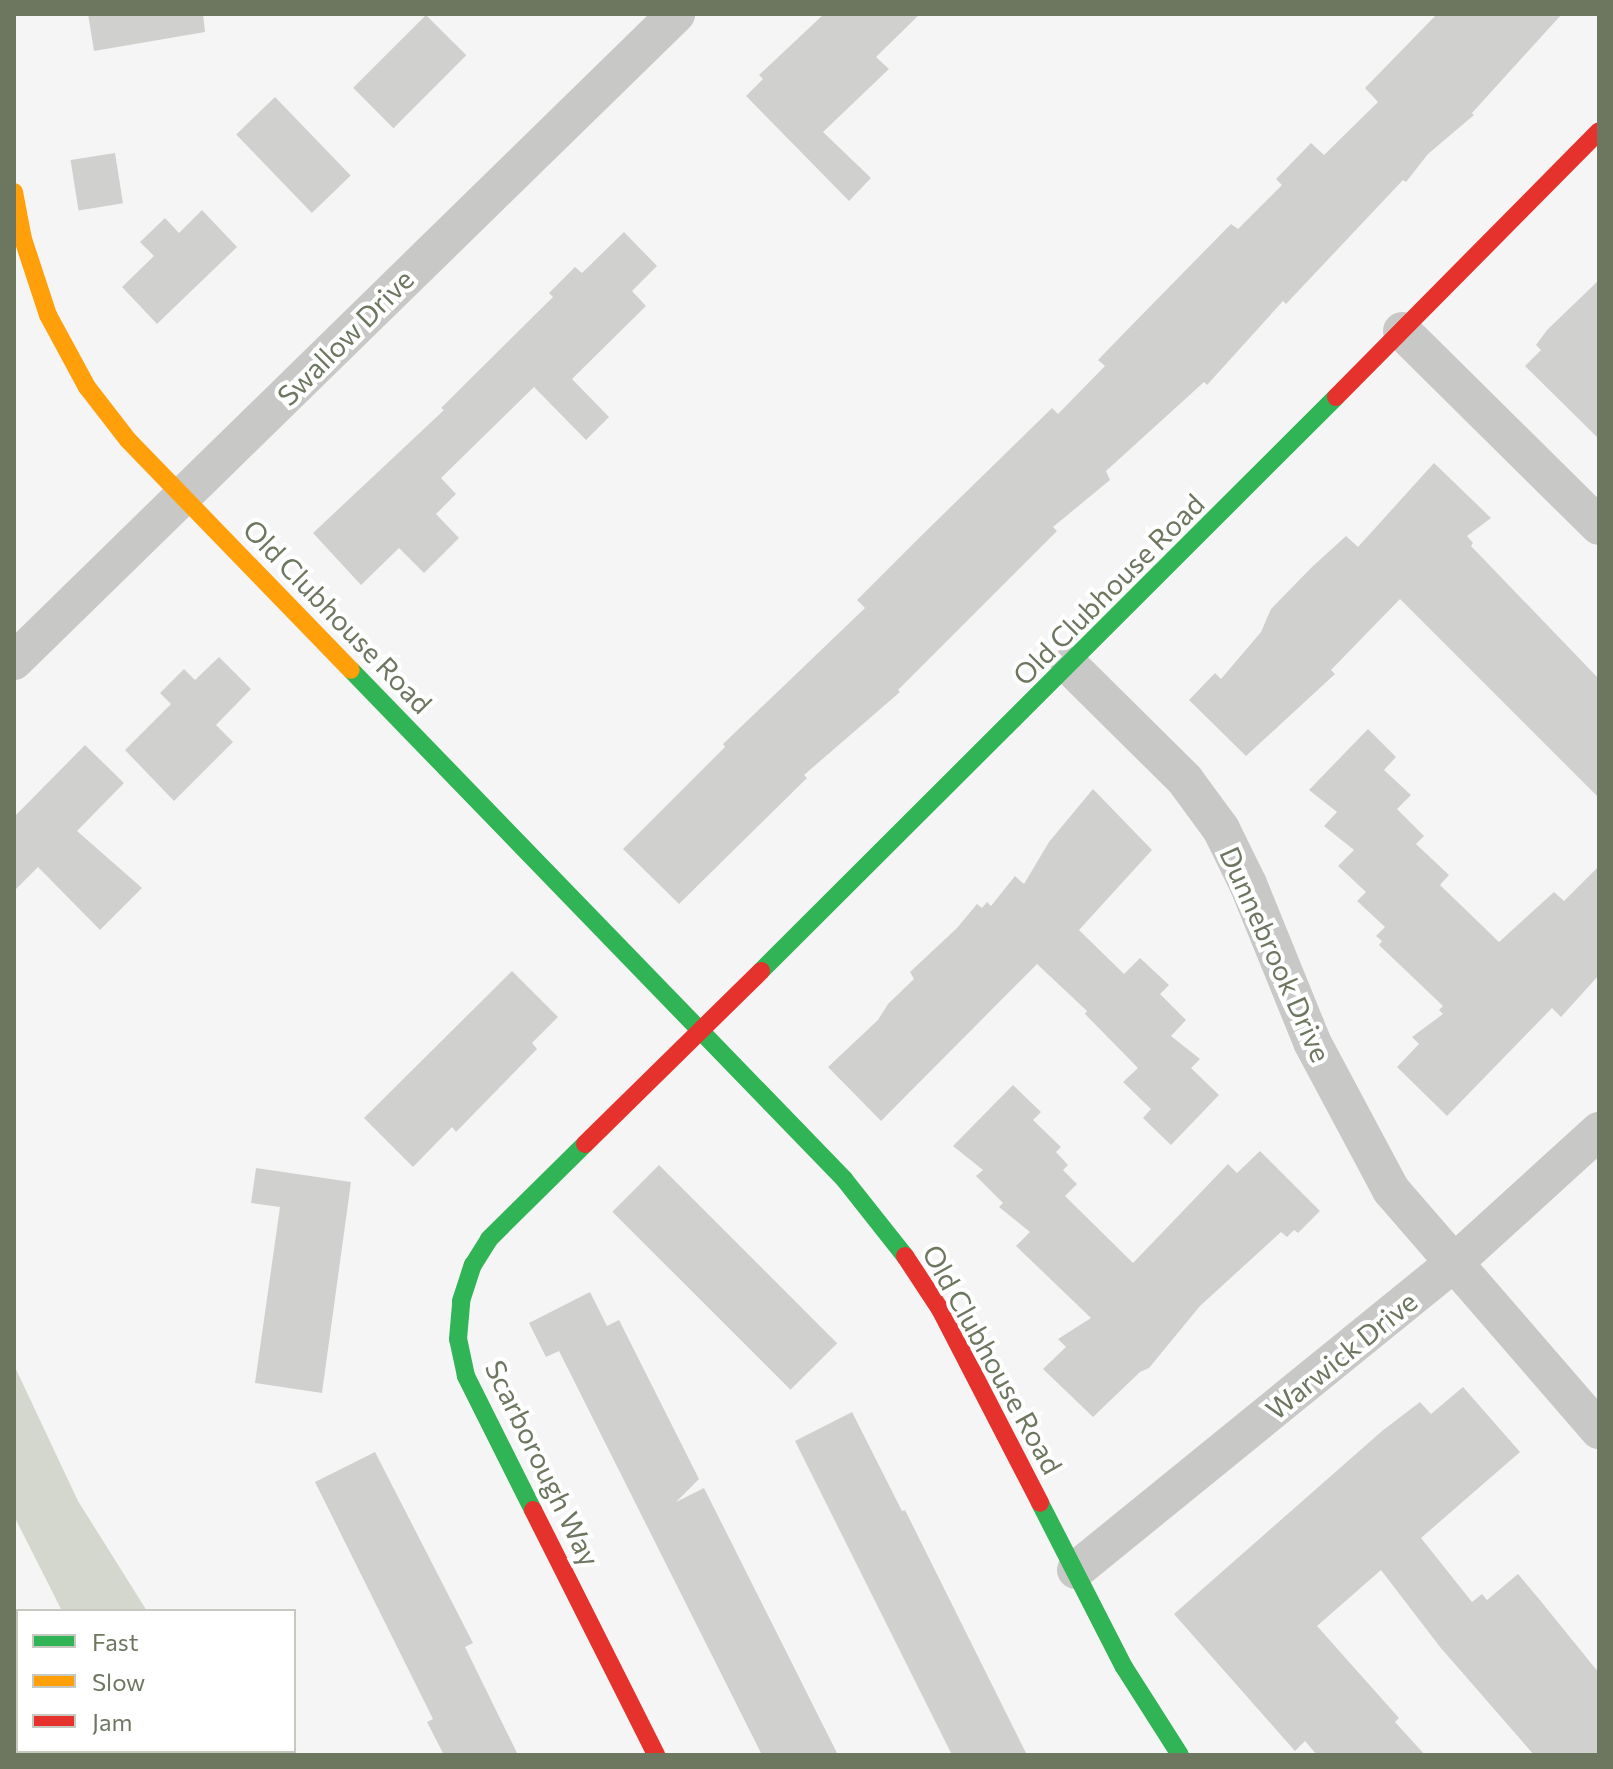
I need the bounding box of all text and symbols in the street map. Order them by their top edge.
street label: Swallow Drive [270,262,420,412]
street label: Old Clubhouse Road [1005,486,1211,692]
street label: Old Clubhouse Road [237,512,439,720]
street label: Dunnebrook Drive [1213,841,1339,1067]
street label: Old Clubhouse Road [916,1239,1070,1479]
street label: Warwick Drive [1259,1284,1423,1426]
street label: Scarborough Way [479,1355,607,1571]
legend [16,1609,296,1753]
text: Fast [92,1627,139,1656]
text: Slow [92,1667,145,1696]
text: Jam [92,1707,132,1736]

